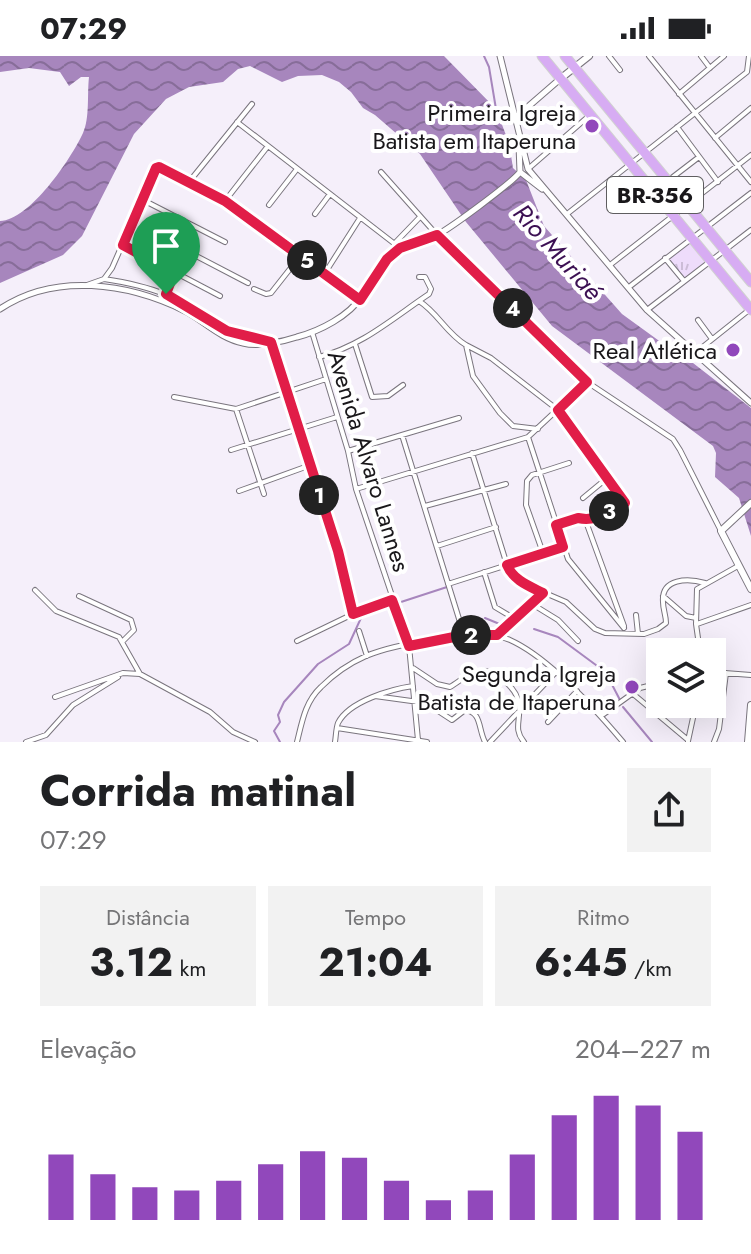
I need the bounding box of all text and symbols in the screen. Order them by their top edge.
text: 07:29 [40,7,127,50]
place label: Primeira Igreja Batista em Itaperuna [372,95,576,158]
marker: Primeira Igreja Batista em Itaperuna [583,117,601,135]
road number: BR-356 [607,177,703,213]
water label: Rio Muriaé [504,195,612,309]
pin [132,212,200,294]
icon: arrive [144,224,188,268]
pin: 5 [287,240,327,280]
text: 5 [300,244,314,276]
pin: 4 [493,288,533,328]
text: 4 [505,292,521,324]
place label: Real Atlética [592,333,717,368]
marker: Real Atlética [724,341,742,359]
street label: Avenida Alvaro Lannes [319,346,419,576]
pin: 1 [299,475,339,515]
text: 1 [313,479,325,511]
pin: 3 [589,491,629,531]
text: 3 [602,495,616,527]
pin: 2 [451,615,491,655]
text: 2 [464,619,478,651]
map controls [646,638,726,718]
button: layers [646,638,726,718]
place label: Segunda Igreja Batista de Itaperuna [417,656,616,719]
marker: Segunda Igreja Batista de Itaperuna [623,678,641,696]
text: Corrida matinal [40,759,356,823]
button: share [627,768,711,852]
text: 07:29 [40,821,107,859]
text: Distância [106,901,190,933]
text: Tempo [345,901,406,933]
text: Ritmo [577,901,629,933]
text: 3.12 [89,933,173,991]
text: 21:04 [319,933,432,991]
text: 6:45 [534,933,627,991]
text: km [173,952,206,984]
text: /km [627,952,672,984]
text: Elevação [40,1030,136,1068]
text: 204–227 m [575,1030,711,1068]

